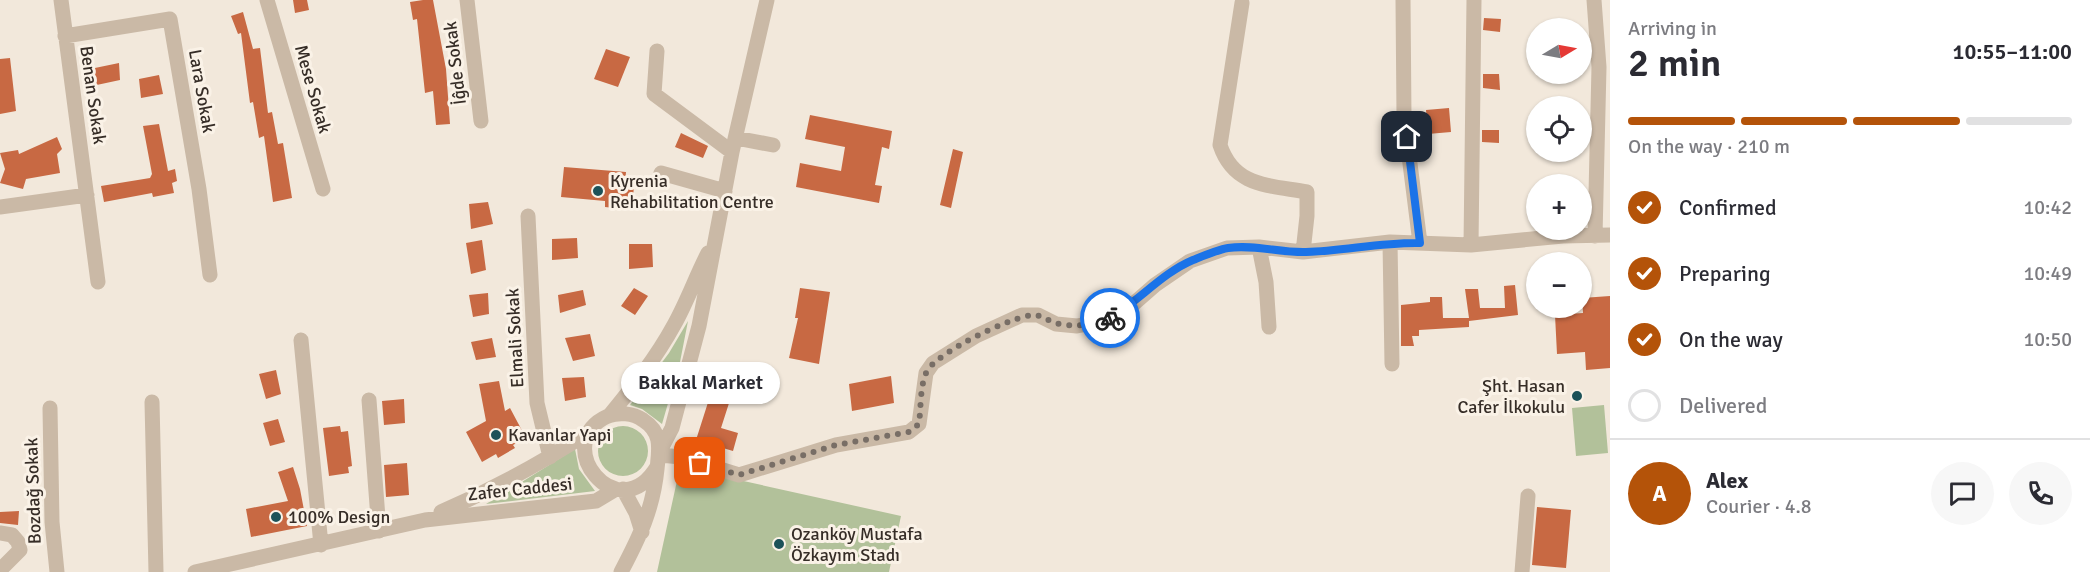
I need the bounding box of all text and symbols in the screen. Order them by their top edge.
text: Arriving in [1628,16,1717,41]
north arrow [1526,18,1592,84]
map controls [1526,18,1592,318]
street label: İĝde Sokak [439,20,471,106]
text: 10:55–11:00 [1953,38,2072,65]
text: 2 min [1628,39,1721,87]
street label: Mese Sokak [290,42,336,136]
street label: Benan Sokak [75,44,111,146]
street label: Lara Sokak [184,47,220,135]
button: locate [1526,96,1592,162]
pin [1381,111,1432,162]
icon: home [1390,120,1423,153]
text: On the way · 210 m [1628,134,1790,159]
place label: Kyrenia Rehabilitation Centre [610,170,774,213]
button: + [1526,174,1592,240]
marker: Kyrenia Rehabilitation Centre [591,184,605,198]
icon: check [1628,191,1661,224]
text: Confirmed [1679,194,1777,221]
text: 10:42 [2023,195,2072,220]
button: − [1526,252,1592,318]
icon: check [1628,257,1661,290]
text: Preparing [1679,260,1771,287]
text: 10:49 [2023,261,2072,286]
street label: Elmali Sokak [501,288,529,388]
courier [1080,288,1140,348]
icon: bike [1094,302,1127,335]
icon: check [1628,323,1661,356]
text: On the way [1679,326,1783,353]
text: 10:50 [2023,327,2072,352]
callout: Bakkal Market [620,361,780,403]
text: Bakkal Market [638,370,763,395]
place label: Şht. Hasan Cafer İlkokulu [1458,375,1565,418]
marker: Şht. Hasan Cafer İlkokulu [1570,389,1584,403]
text: Delivered [1679,392,1767,419]
place label: Kavanlar Yapi [508,424,611,446]
marker: Kavanlar Yapi [489,428,503,442]
street label: Bozdağ Sokak [20,437,46,545]
pin [674,437,725,488]
icon: bag [683,446,716,479]
button: chat [1931,462,1994,525]
button: phone [2009,462,2072,525]
text: Alex [1706,467,1748,494]
street label: Zafer Caddesi [467,473,573,505]
text: A [1652,480,1667,507]
text: Courier · 4.8 [1706,494,1812,519]
place label: 100% Design [288,506,390,528]
marker: 100% Design [269,510,283,524]
place label: Ozanköy Mustafa Özkayım Stadı [791,523,923,566]
marker: Ozanköy Mustafa Özkayım Stadı [772,537,786,551]

